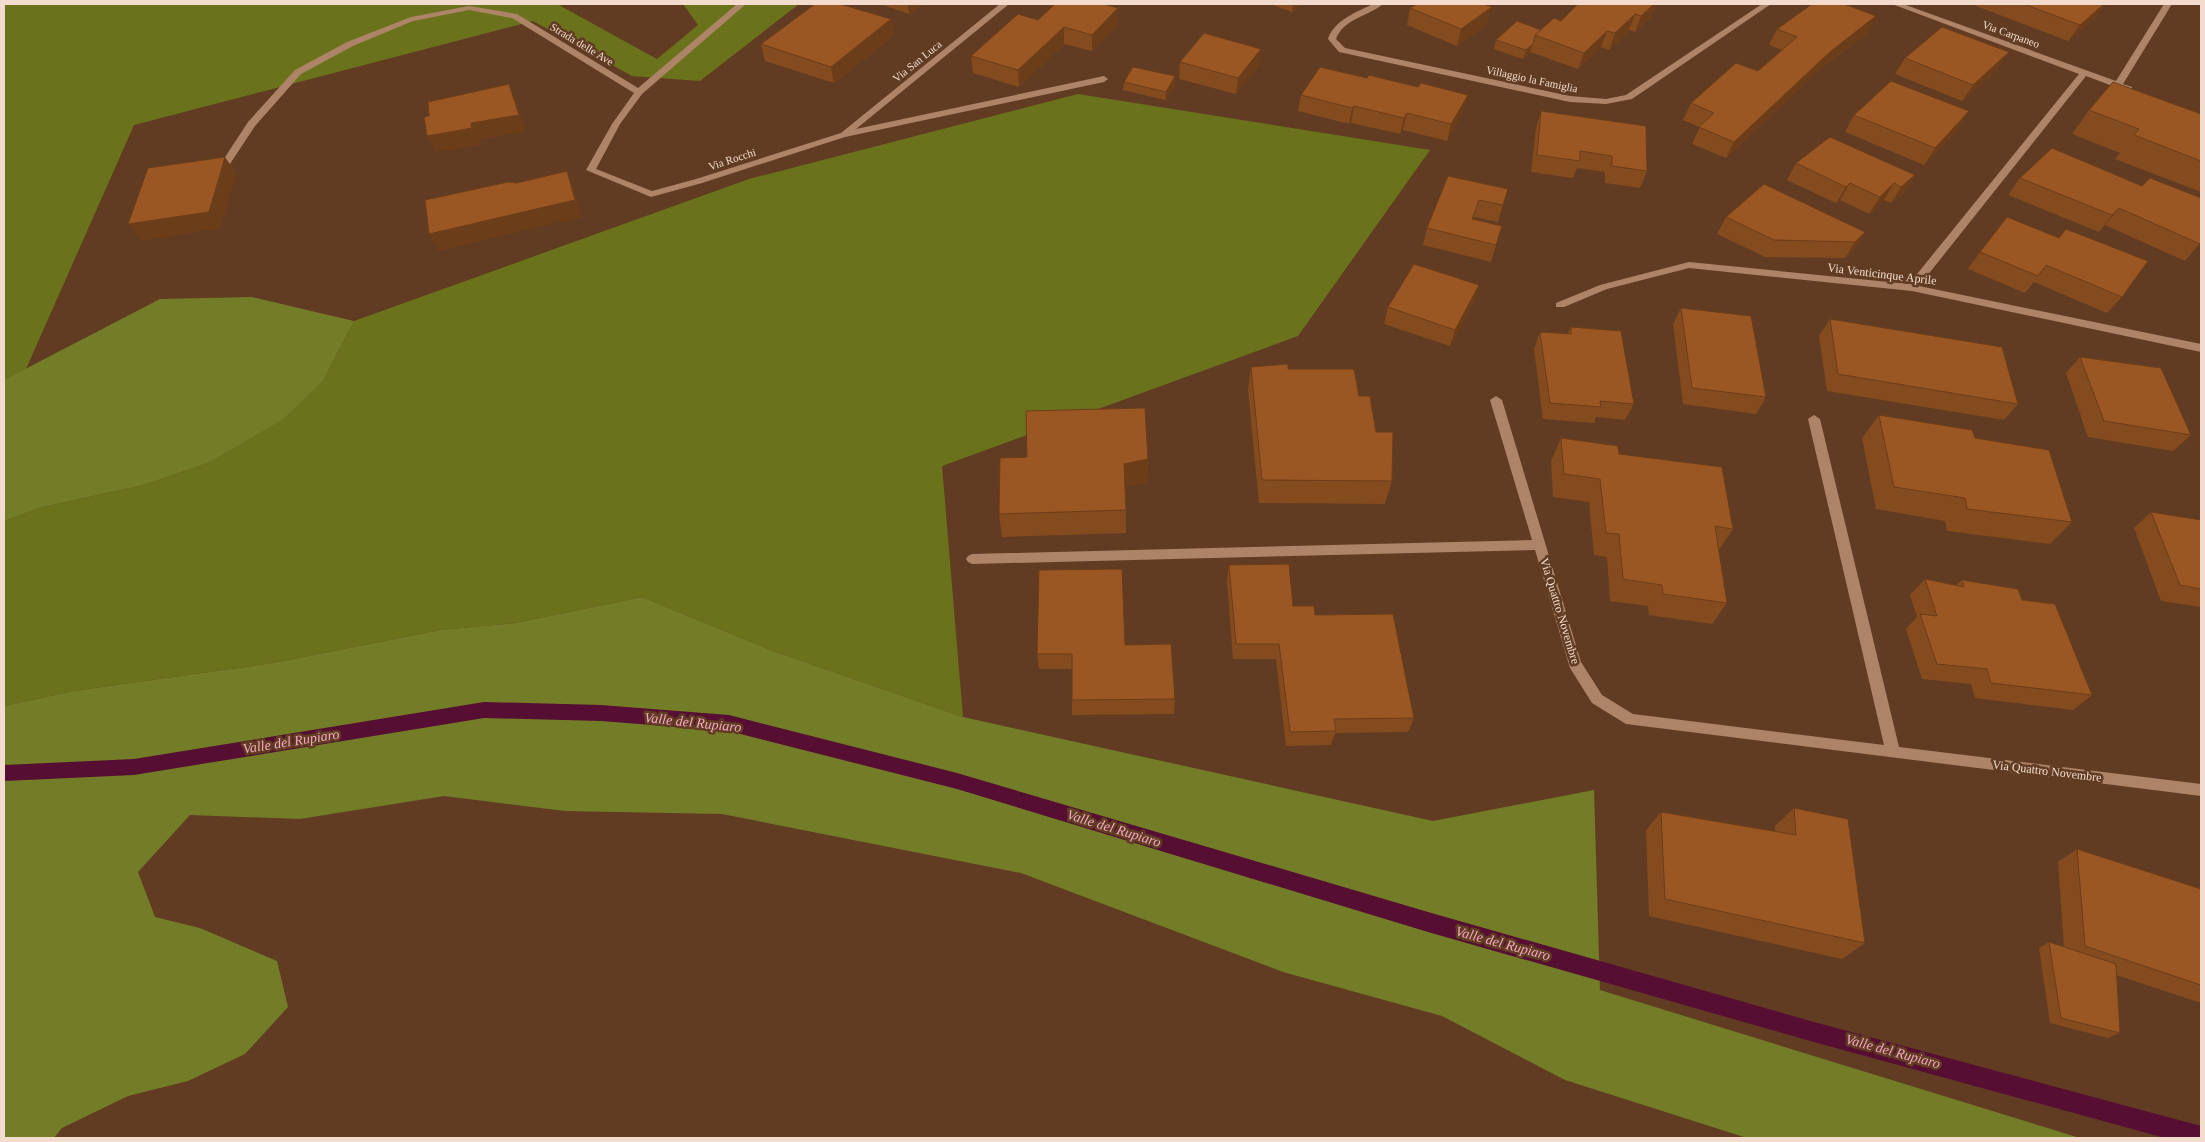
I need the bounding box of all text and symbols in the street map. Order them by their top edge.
street label: Via Carpaneo [1981,18,2042,50]
street label: Strada delle Ave [548,20,616,68]
street label: Via San Luca [890,38,944,84]
street label: Villaggio la Famiglia [1485,63,1579,95]
street label: Via Rocchi [707,146,757,172]
street label: Via Venticinque Aprile [1827,260,1937,288]
street label: Via Quattro Novembre [1537,556,1583,666]
water label: Valle del Rupiaro [644,710,742,735]
water label: Valle del Rupiaro [242,726,340,757]
street label: Via Quattro Novembre [1992,757,2102,785]
water label: Valle del Rupiaro [1065,807,1163,850]
water label: Valle del Rupiaro [1454,924,1552,963]
water label: Valle del Rupiaro [1844,1032,1942,1071]

